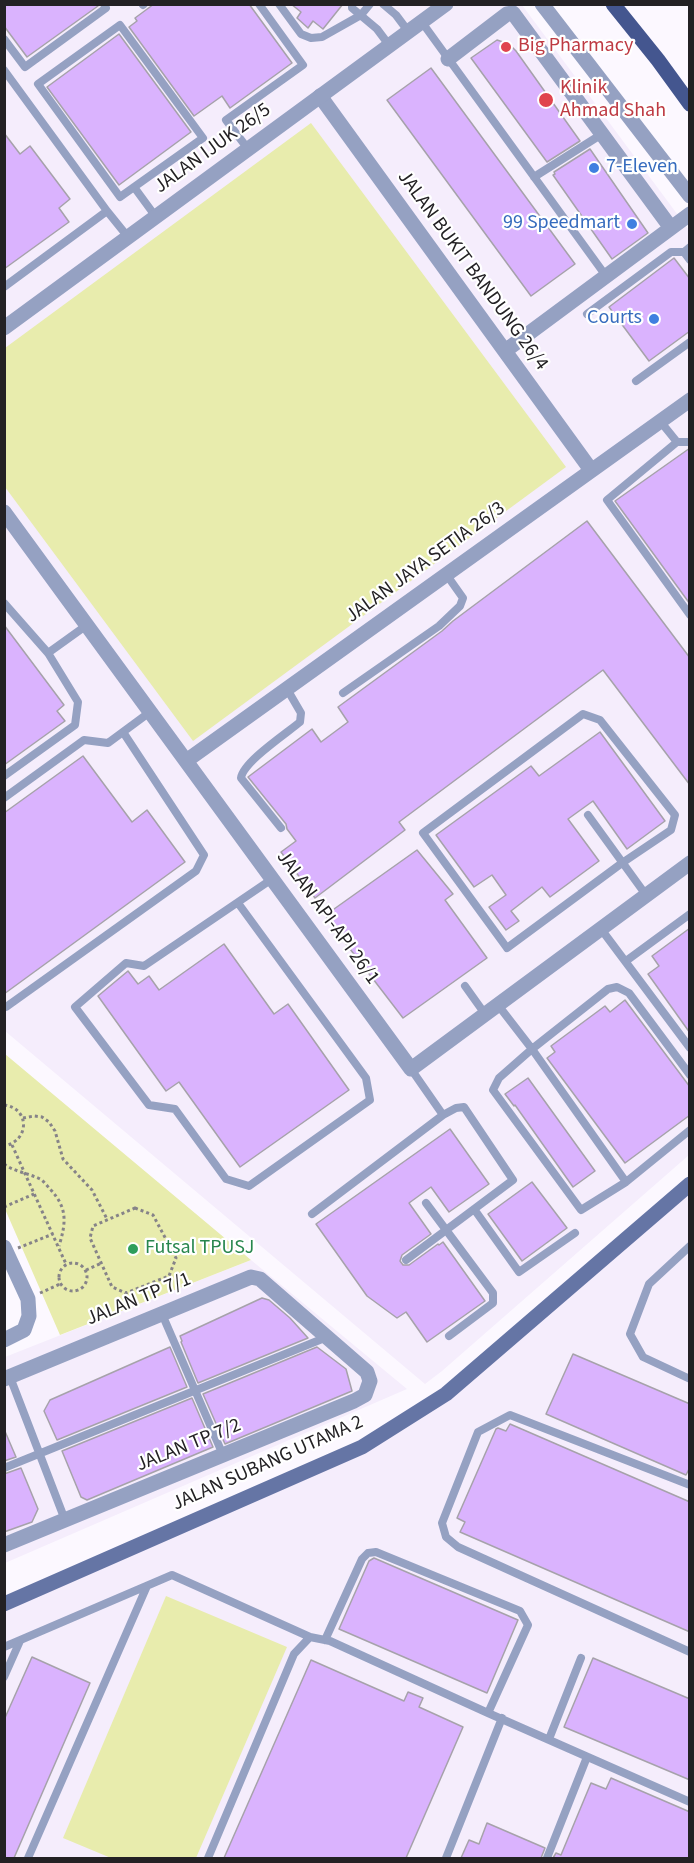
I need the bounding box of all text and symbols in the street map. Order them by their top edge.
place label: Big Pharmacy [518,35,633,59]
marker: Big Pharmacy [499,40,513,54]
place label: Klinik Ahmad Shah [560,77,666,124]
marker: Klinik Ahmad Shah [537,91,555,109]
street label: JALAN IJUK 26/5 [150,99,276,199]
place label: 7-Eleven [606,156,678,180]
marker: 7-Eleven [587,161,601,175]
street label: JALAN BUKIT BANDUNG 26/4 [391,166,553,376]
place label: 99 Speedmart [503,212,620,236]
marker: 99 Speedmart [625,217,639,231]
place label: Courts [587,307,642,331]
marker: Courts [647,312,661,326]
street label: JALAN JAYA SETIA 26/3 [342,497,510,629]
street label: JALAN API-API 26/1 [270,846,384,990]
place label: Futsal TPUSJ [145,1237,254,1261]
marker: Futsal TPUSJ [126,1242,140,1256]
street label: JALAN TP 7/1 [83,1268,195,1332]
street label: JALAN SUBANG UTAMA 2 [169,1411,367,1517]
street label: JALAN TP 7/2 [133,1414,245,1478]

